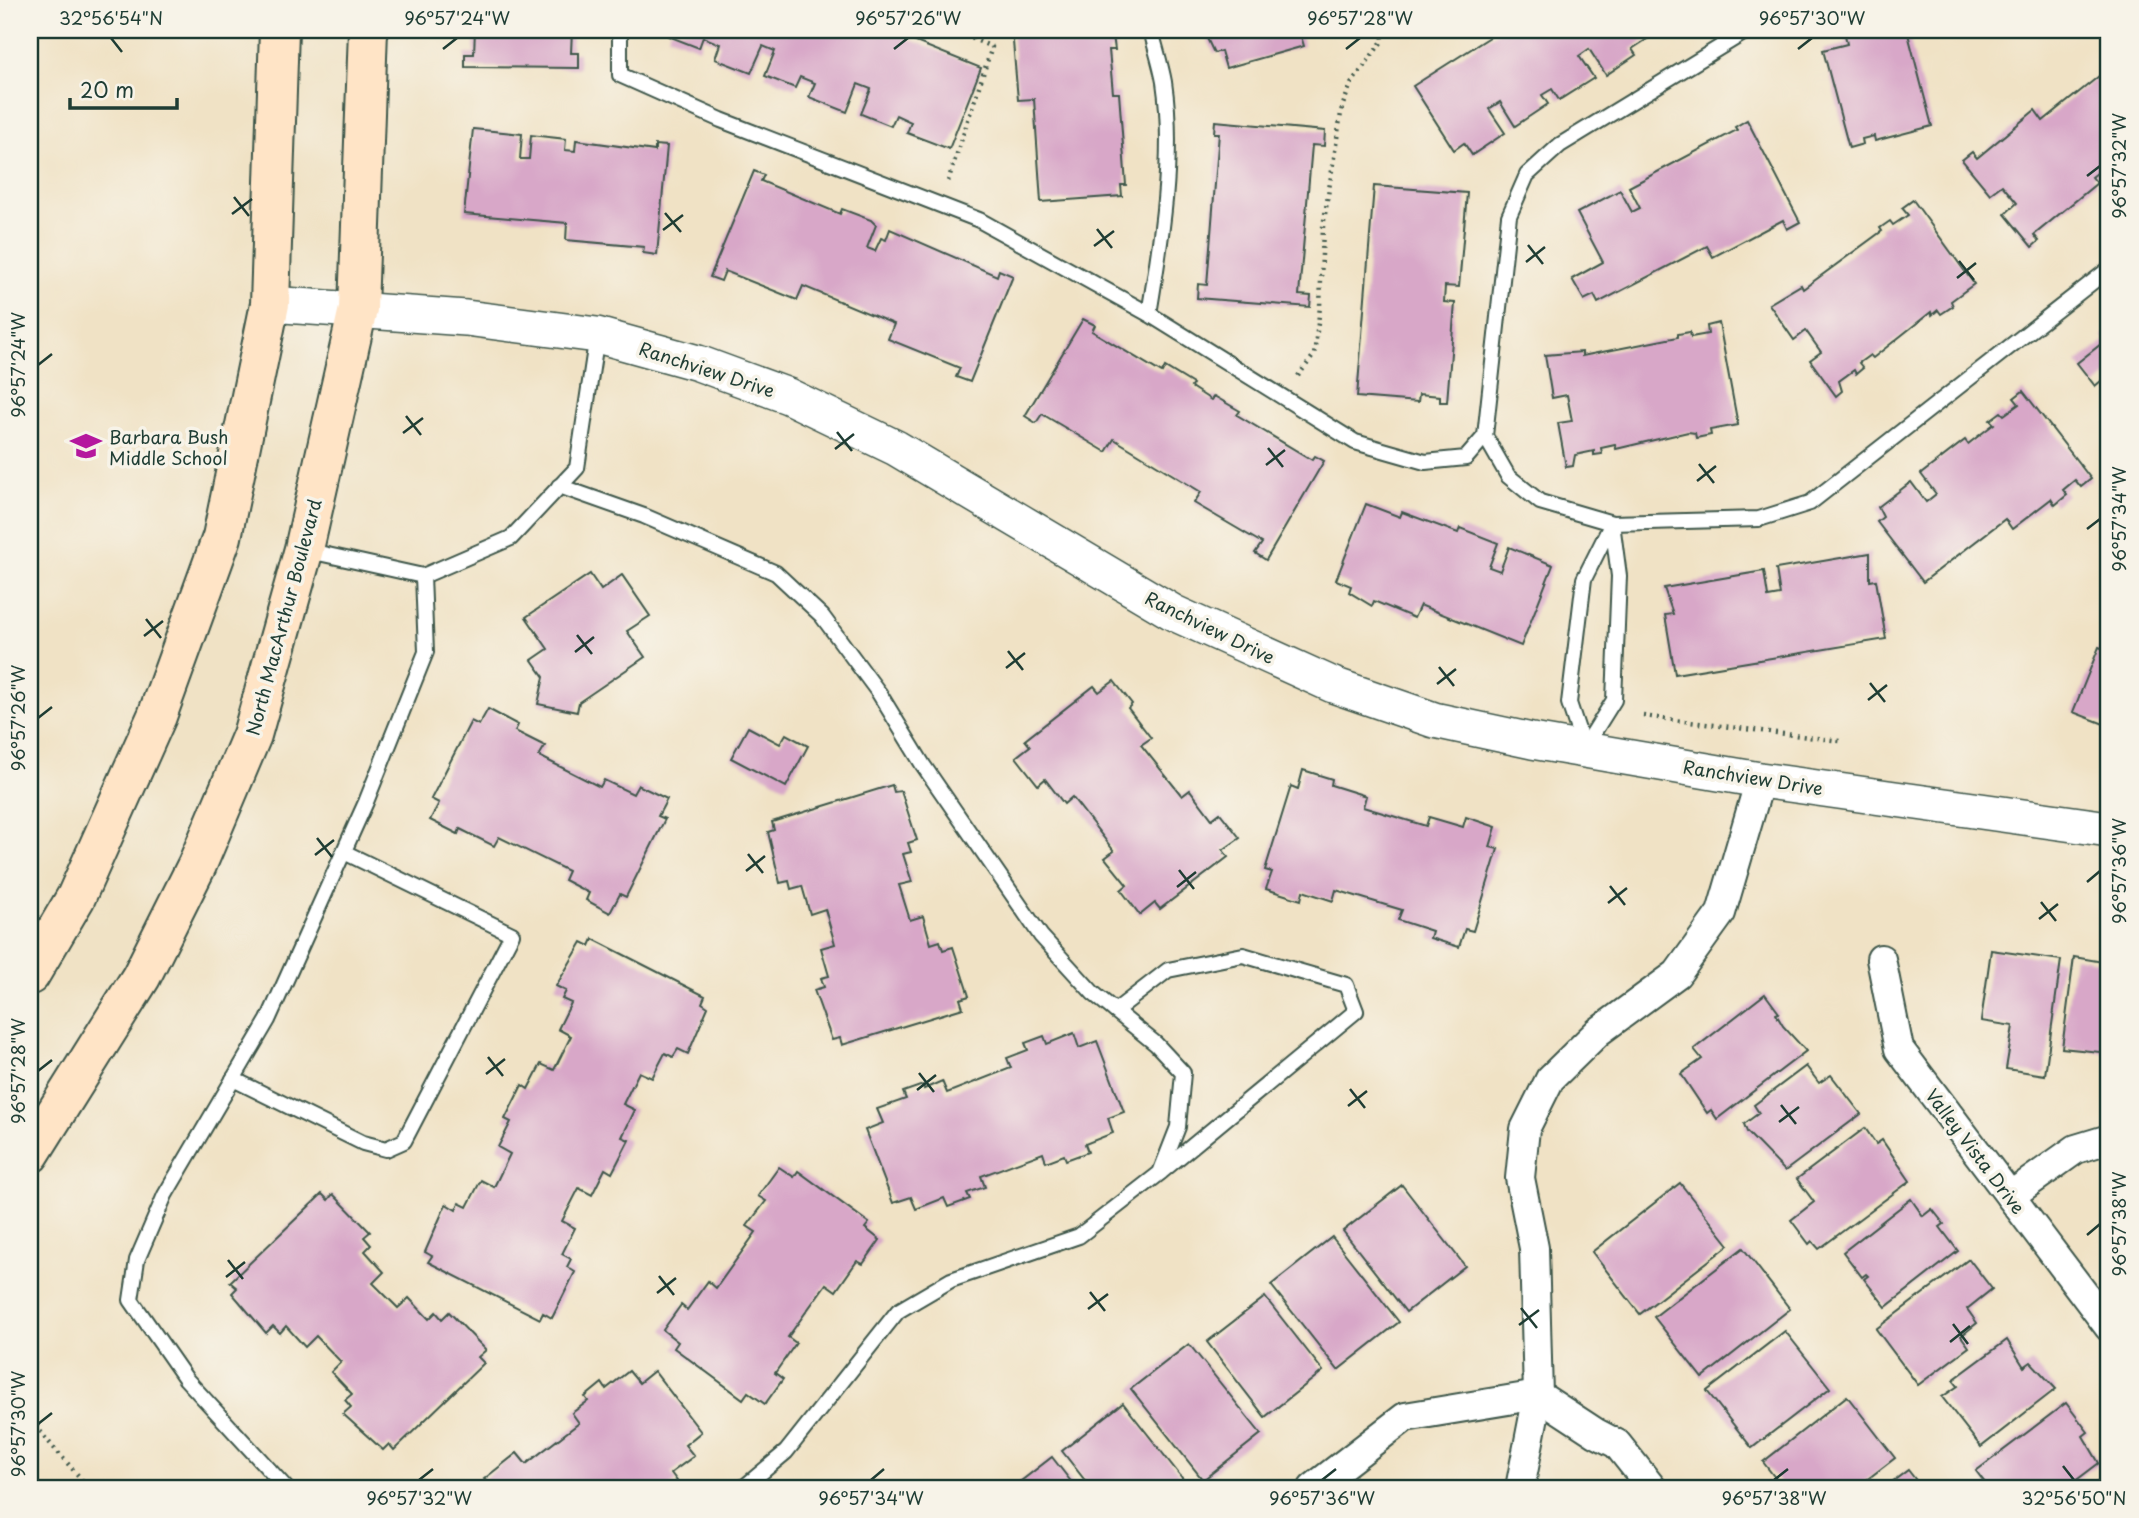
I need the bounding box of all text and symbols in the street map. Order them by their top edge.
text: 32°56'54"N [59,4,163,31]
text: 96°57'24"W [404,4,510,31]
text: 96°57'26"W [855,4,962,31]
text: 96°57'28"W [1307,4,1413,31]
text: 96°57'30"W [1759,4,1866,31]
scale bar [70,66,177,110]
text: 20 m [80,73,134,105]
text: 96°57'32"W [2105,113,2132,219]
text: 96°57'24"W [4,312,31,418]
street label: Ranchview Drive [636,334,778,404]
place label: Barbara Bush Middle School [109,423,229,471]
school or university icon: Barbara Bush Middle School [69,429,103,463]
text: 96°57'34"W [2105,466,2132,572]
street label: North MacArthur Boulevard [238,496,328,738]
street label: Ranchview Drive [1140,584,1280,670]
text: 96°57'26"W [4,664,31,771]
street label: Ranchview Drive [1681,753,1825,801]
text: 96°57'36"W [2105,817,2132,924]
text: 96°57'28"W [4,1018,31,1124]
street label: Valley Vista Drive [1920,1083,2032,1220]
text: 96°57'38"W [2105,1171,2132,1277]
text: 96°57'30"W [4,1370,31,1477]
text: 96°57'32"W [366,1484,472,1511]
text: 96°57'34"W [818,1484,924,1511]
text: 96°57'36"W [1269,1484,1376,1511]
text: 96°57'38"W [1721,1484,1827,1511]
text: 32°56'50"N [2021,1484,2127,1511]

